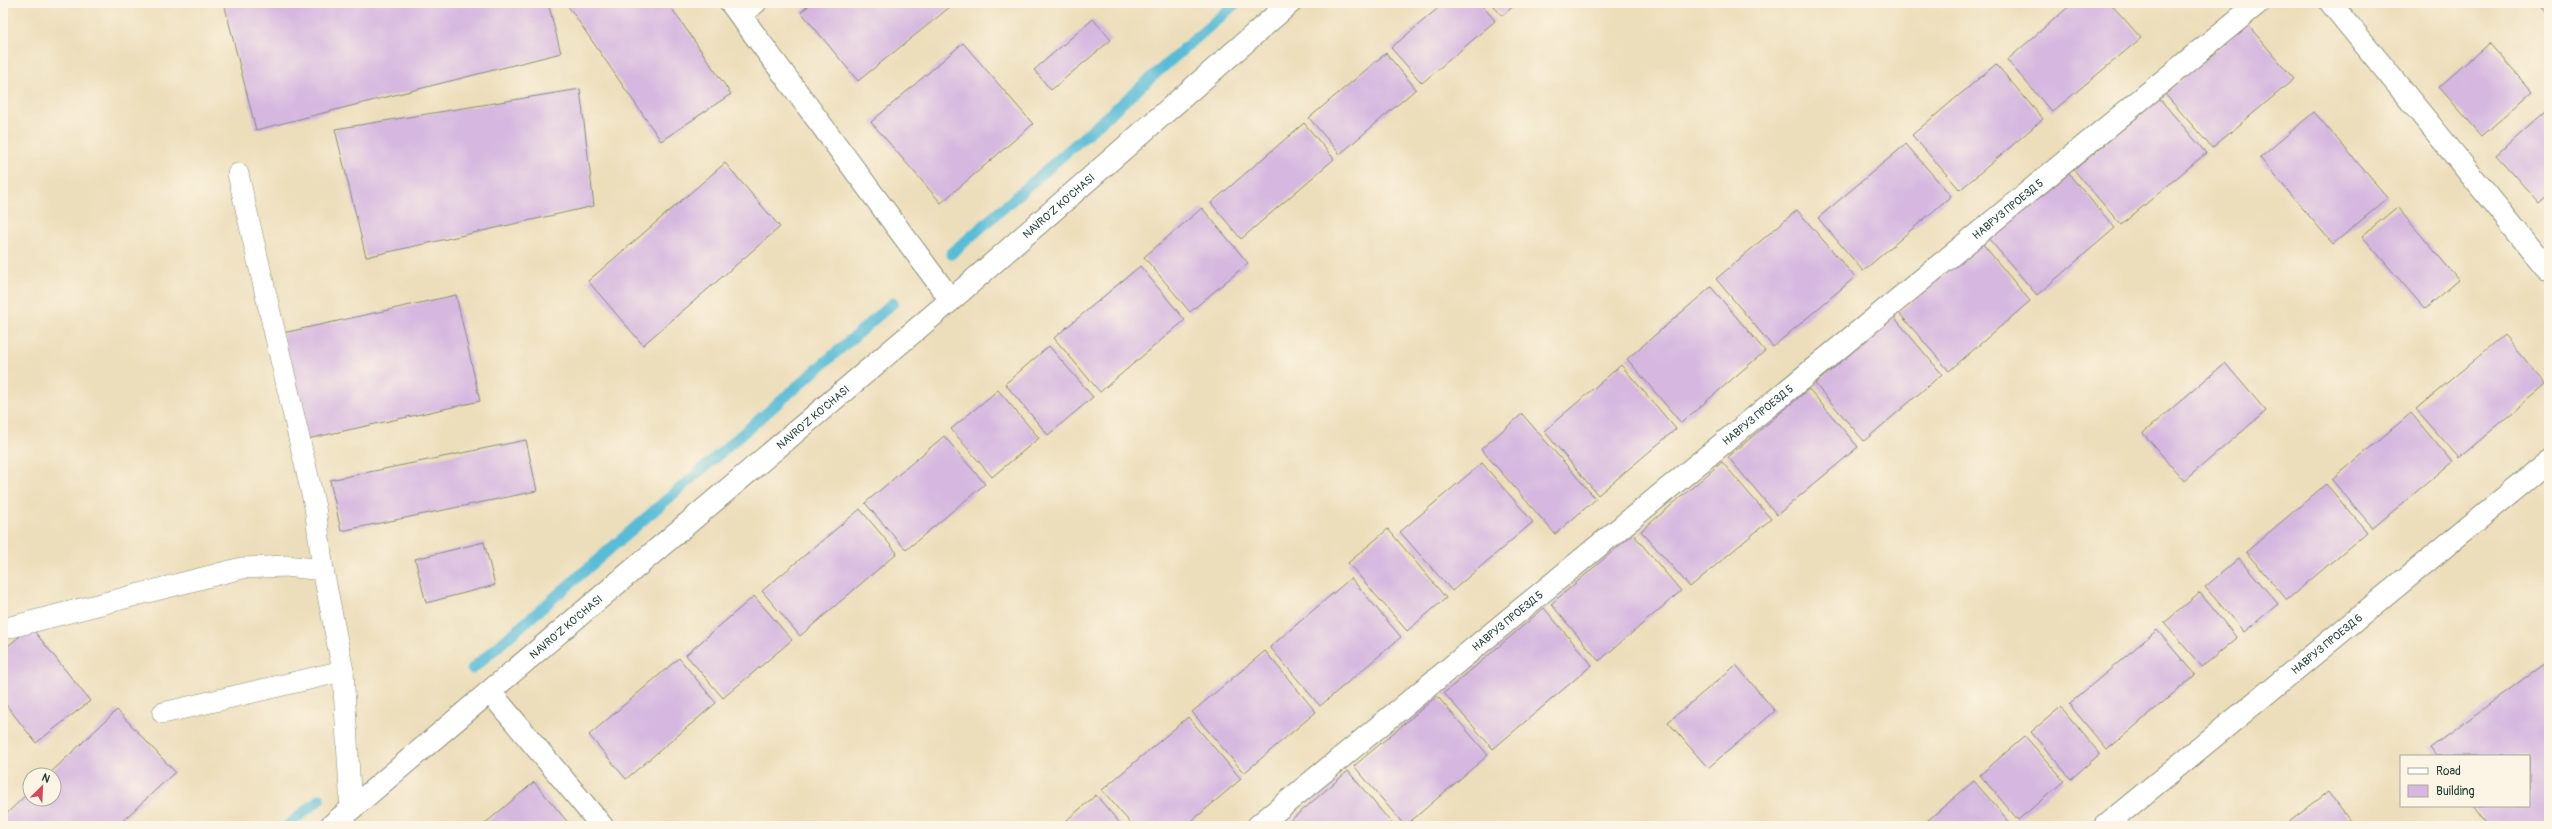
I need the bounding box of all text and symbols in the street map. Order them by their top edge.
street label: NAVRO'Z KO'CHASI [1020,171,1097,241]
street label: НАВРУЗ ПРОЕЗД 5 [1970,176,2046,242]
street label: НАВРУЗ ПРОЕЗД 5 [1720,382,1796,448]
street label: NAVRO'Z KO'CHASI [774,383,852,452]
street label: НАВРУЗ ПРОЕЗД 5 [1469,588,1545,654]
street label: NAVRO'Z KO'CHASI [527,592,605,661]
street label: НАВРУЗ ПРОЕЗД 6 [2288,611,2365,677]
legend [2400,755,2530,807]
text: Road [2436,764,2461,779]
north arrow [22,767,62,807]
text: N [40,771,52,786]
text: Building [2436,784,2475,799]

